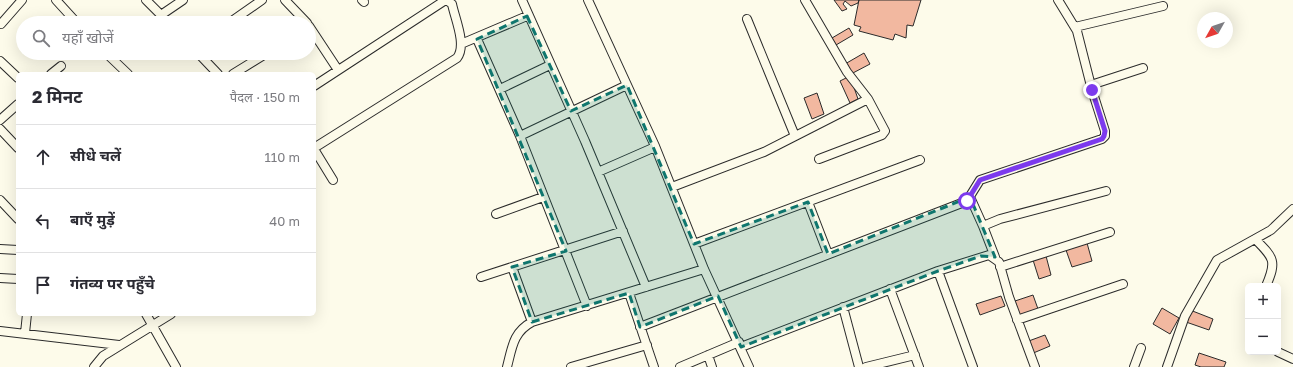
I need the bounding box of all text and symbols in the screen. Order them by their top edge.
north arrow [1197,12,1233,48]
search box [16,16,316,60]
icon: search [30,27,52,49]
text: यहाँ खोजें [62,28,114,46]
route end [1083,81,1101,99]
text: 2 मिनट [32,86,82,107]
text: पैदल · 150 m [230,89,300,105]
icon: ahead [32,146,54,168]
text: सीधे चलें [70,146,121,164]
text: 110 m [265,149,300,165]
route start [958,192,976,210]
icon: left [32,210,54,232]
text: बाएँ मुड़ें [70,210,115,228]
text: 40 m [269,213,300,229]
icon: arrive [32,274,54,296]
text: गंतव्य पर पहुँचे [70,274,155,292]
map controls [1245,283,1281,355]
button: + [1245,283,1281,319]
button: − [1245,319,1281,355]

